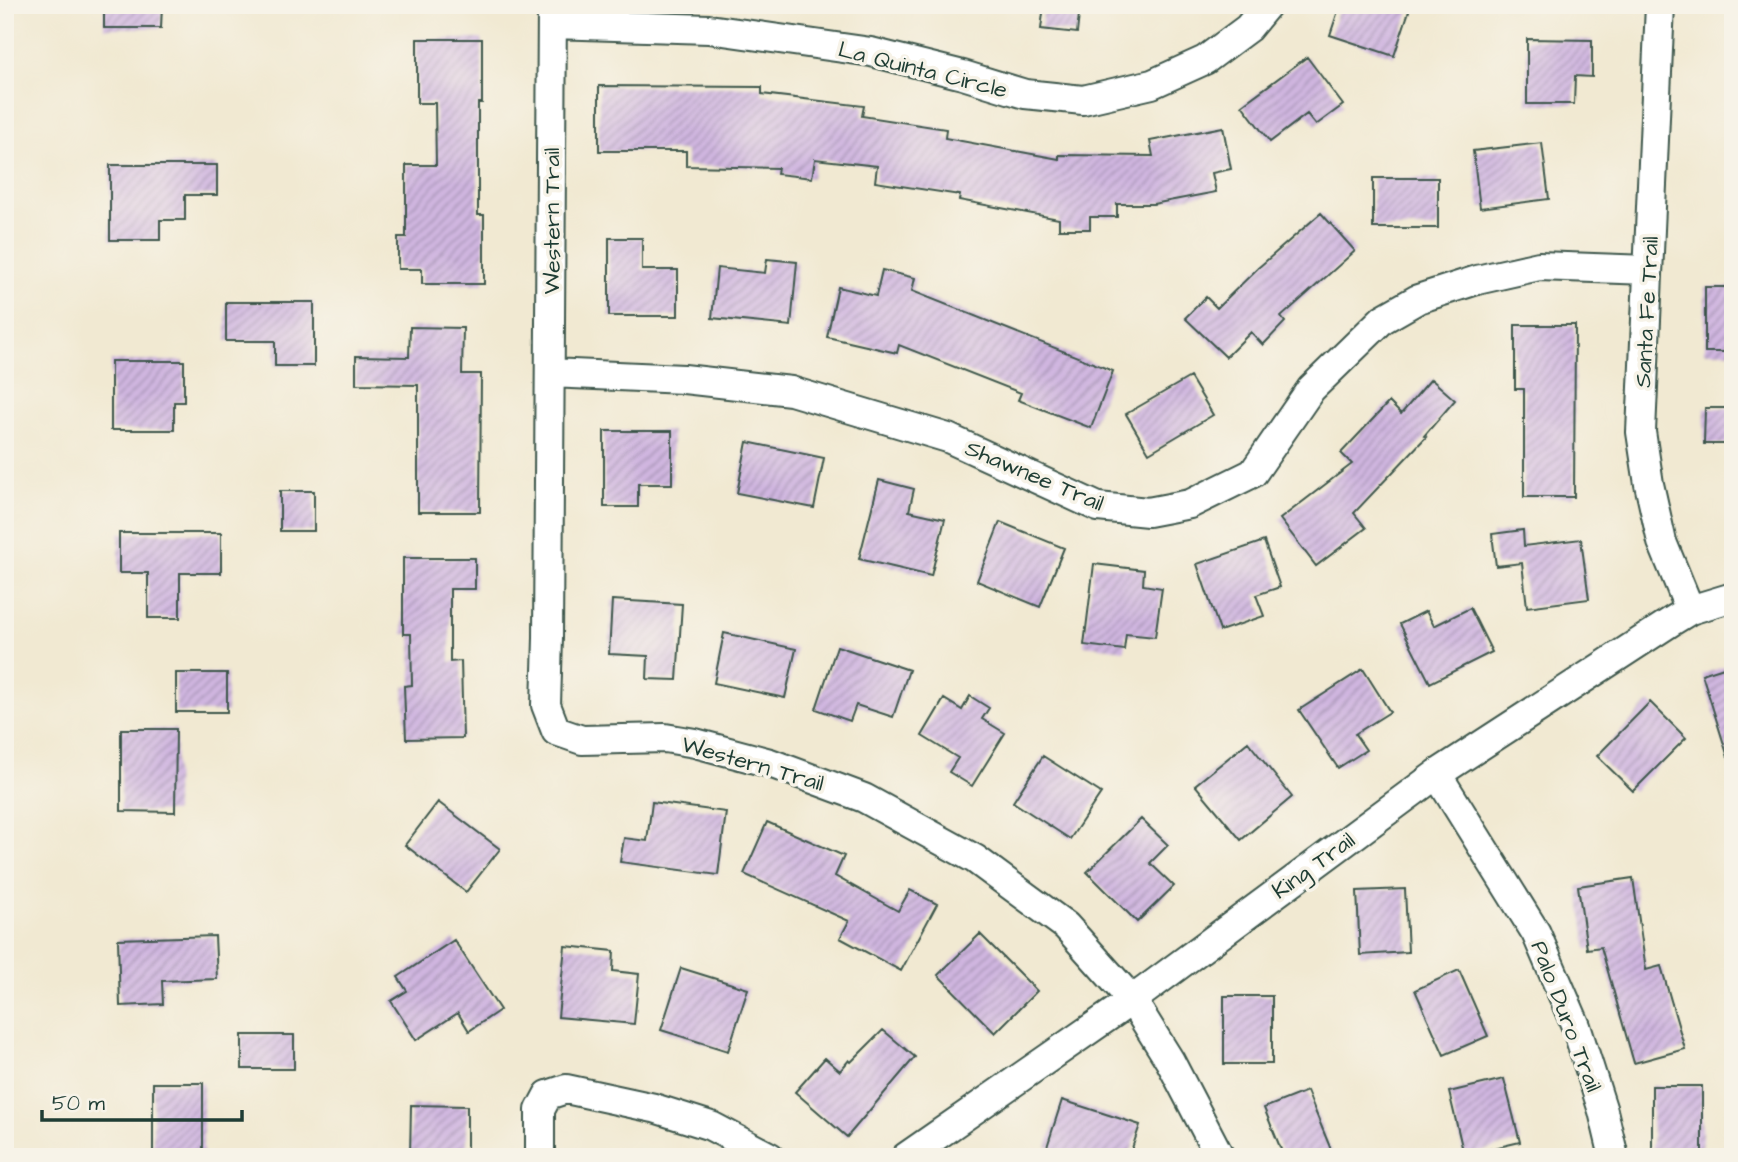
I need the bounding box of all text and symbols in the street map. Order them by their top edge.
street label: La Quinta Circle [835,33,1011,106]
street label: Western Trail [536,148,568,294]
street label: Santa Fe Trail [1627,236,1667,389]
street label: Shawnee Trail [960,432,1109,520]
street label: Western Trail [678,728,828,800]
street label: King Trail [1265,825,1362,908]
street label: Palo Duro Trail [1523,936,1610,1096]
scale bar [42,1078,242,1122]
text: 50 m [52,1089,106,1118]

